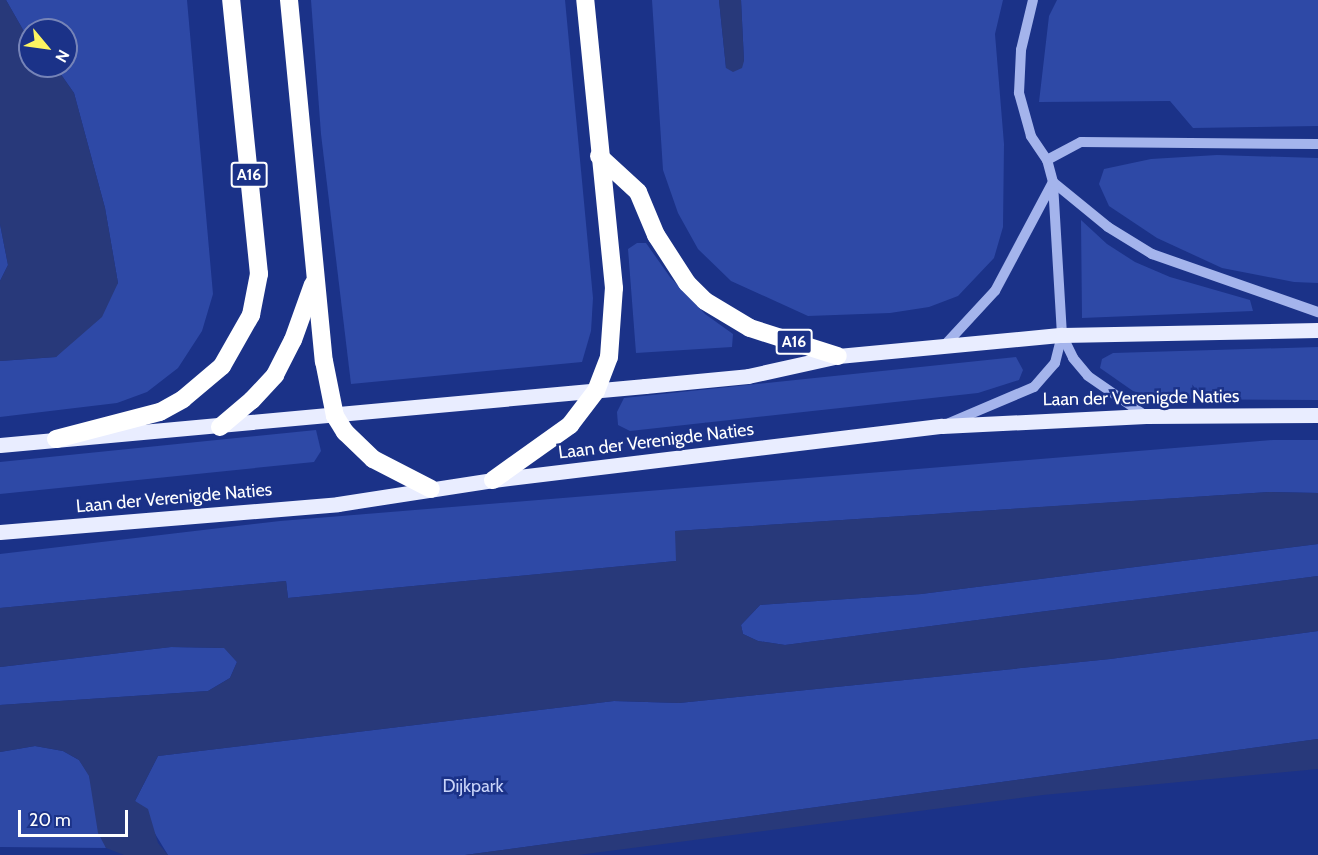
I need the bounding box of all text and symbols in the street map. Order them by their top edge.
north arrow [18,18,78,78]
text: N [51,46,73,66]
road number: A16 [230,162,268,188]
road number: A16 [774,329,814,355]
street label: Laan der Verenigde Naties [1042,385,1240,411]
street label: Laan der Verenigde Naties [557,418,755,464]
street label: Laan der Verenigde Naties [75,479,273,517]
park label: Dijkpark [442,775,504,797]
scale bar [21,798,130,836]
text: 20 m [29,809,71,831]

